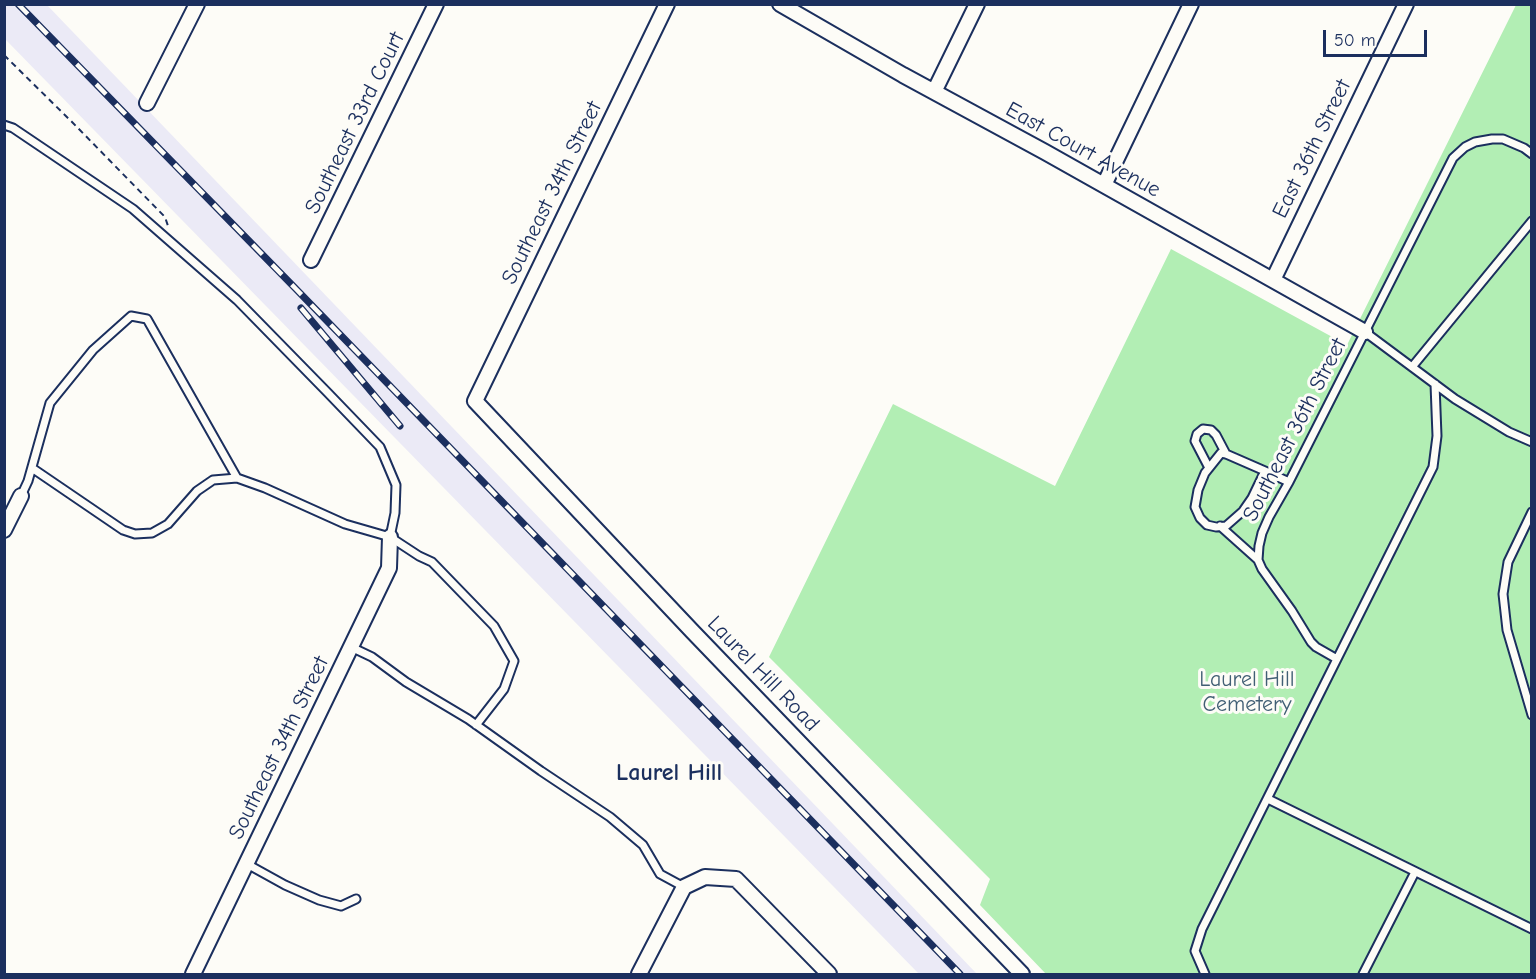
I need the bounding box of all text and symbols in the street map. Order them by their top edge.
scale bar [1326,18,1430,56]
street label: Southeast 33rd Court [300,28,410,218]
text: 50 m [1334,30,1376,51]
street label: East 36th Street [1267,75,1357,223]
street label: East Court Avenue [1001,96,1165,204]
street label: Southeast 34th Street [496,97,608,289]
street label: Southeast 36th Street [1237,334,1353,526]
street label: Laurel Hill Road [701,611,825,737]
street label: Southeast 34th Street [223,652,335,844]
park label: Laurel Hill Cemetery [1199,667,1295,718]
district label: Laurel Hill [616,759,722,787]

